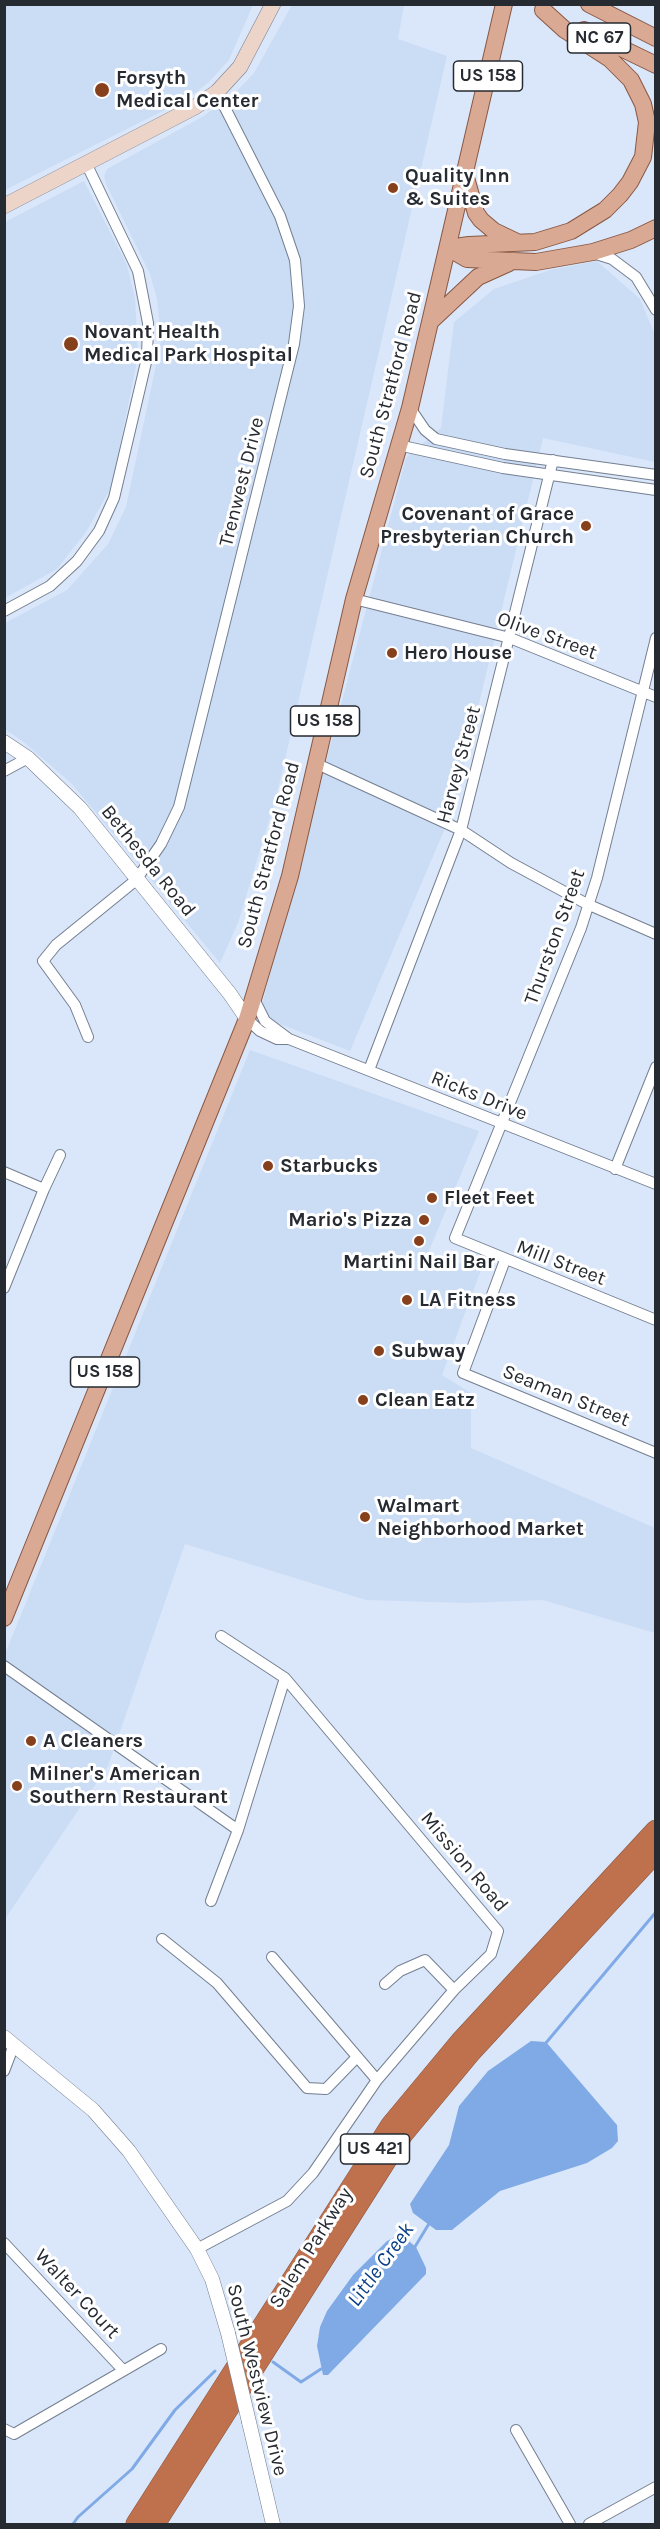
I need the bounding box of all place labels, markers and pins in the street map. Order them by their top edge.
place label: Forsyth Medical Center [116,66,258,113]
marker: Forsyth Medical Center [93,81,111,99]
place label: Quality Inn & Suites [405,164,510,211]
marker: Quality Inn & Suites [386,181,400,195]
place label: Novant Health Medical Park Hospital [84,320,293,367]
marker: Novant Health Medical Park Hospital [62,335,80,353]
place label: Covenant of Grace Presbyterian Church [380,502,574,549]
marker: Covenant of Grace Presbyterian Church [579,519,593,533]
place label: Hero House [404,641,512,665]
marker: Hero House [385,646,399,660]
place label: Starbucks [280,1154,378,1178]
marker: Starbucks [261,1159,275,1173]
place label: Fleet Feet [444,1186,535,1210]
marker: Fleet Feet [425,1191,439,1205]
place label: Mario's Pizza [288,1208,412,1232]
marker: Mario's Pizza [417,1213,431,1227]
marker: Martini Nail Bar [412,1234,426,1248]
place label: Martini Nail Bar [343,1250,495,1274]
place label: LA Fitness [419,1288,516,1312]
marker: LA Fitness [400,1293,414,1307]
place label: Subway [391,1339,465,1363]
marker: Subway [372,1344,386,1358]
place label: Clean Eatz [375,1388,475,1412]
marker: Clean Eatz [356,1393,370,1407]
place label: Walmart Neighborhood Market [377,1494,584,1541]
marker: Walmart Neighborhood Market [358,1510,372,1524]
place label: A Cleaners [43,1729,143,1753]
marker: A Cleaners [24,1734,38,1748]
place label: Milner's American Southern Restaurant [29,1762,228,1809]
marker: Milner's American Southern Restaurant [10,1779,24,1793]

